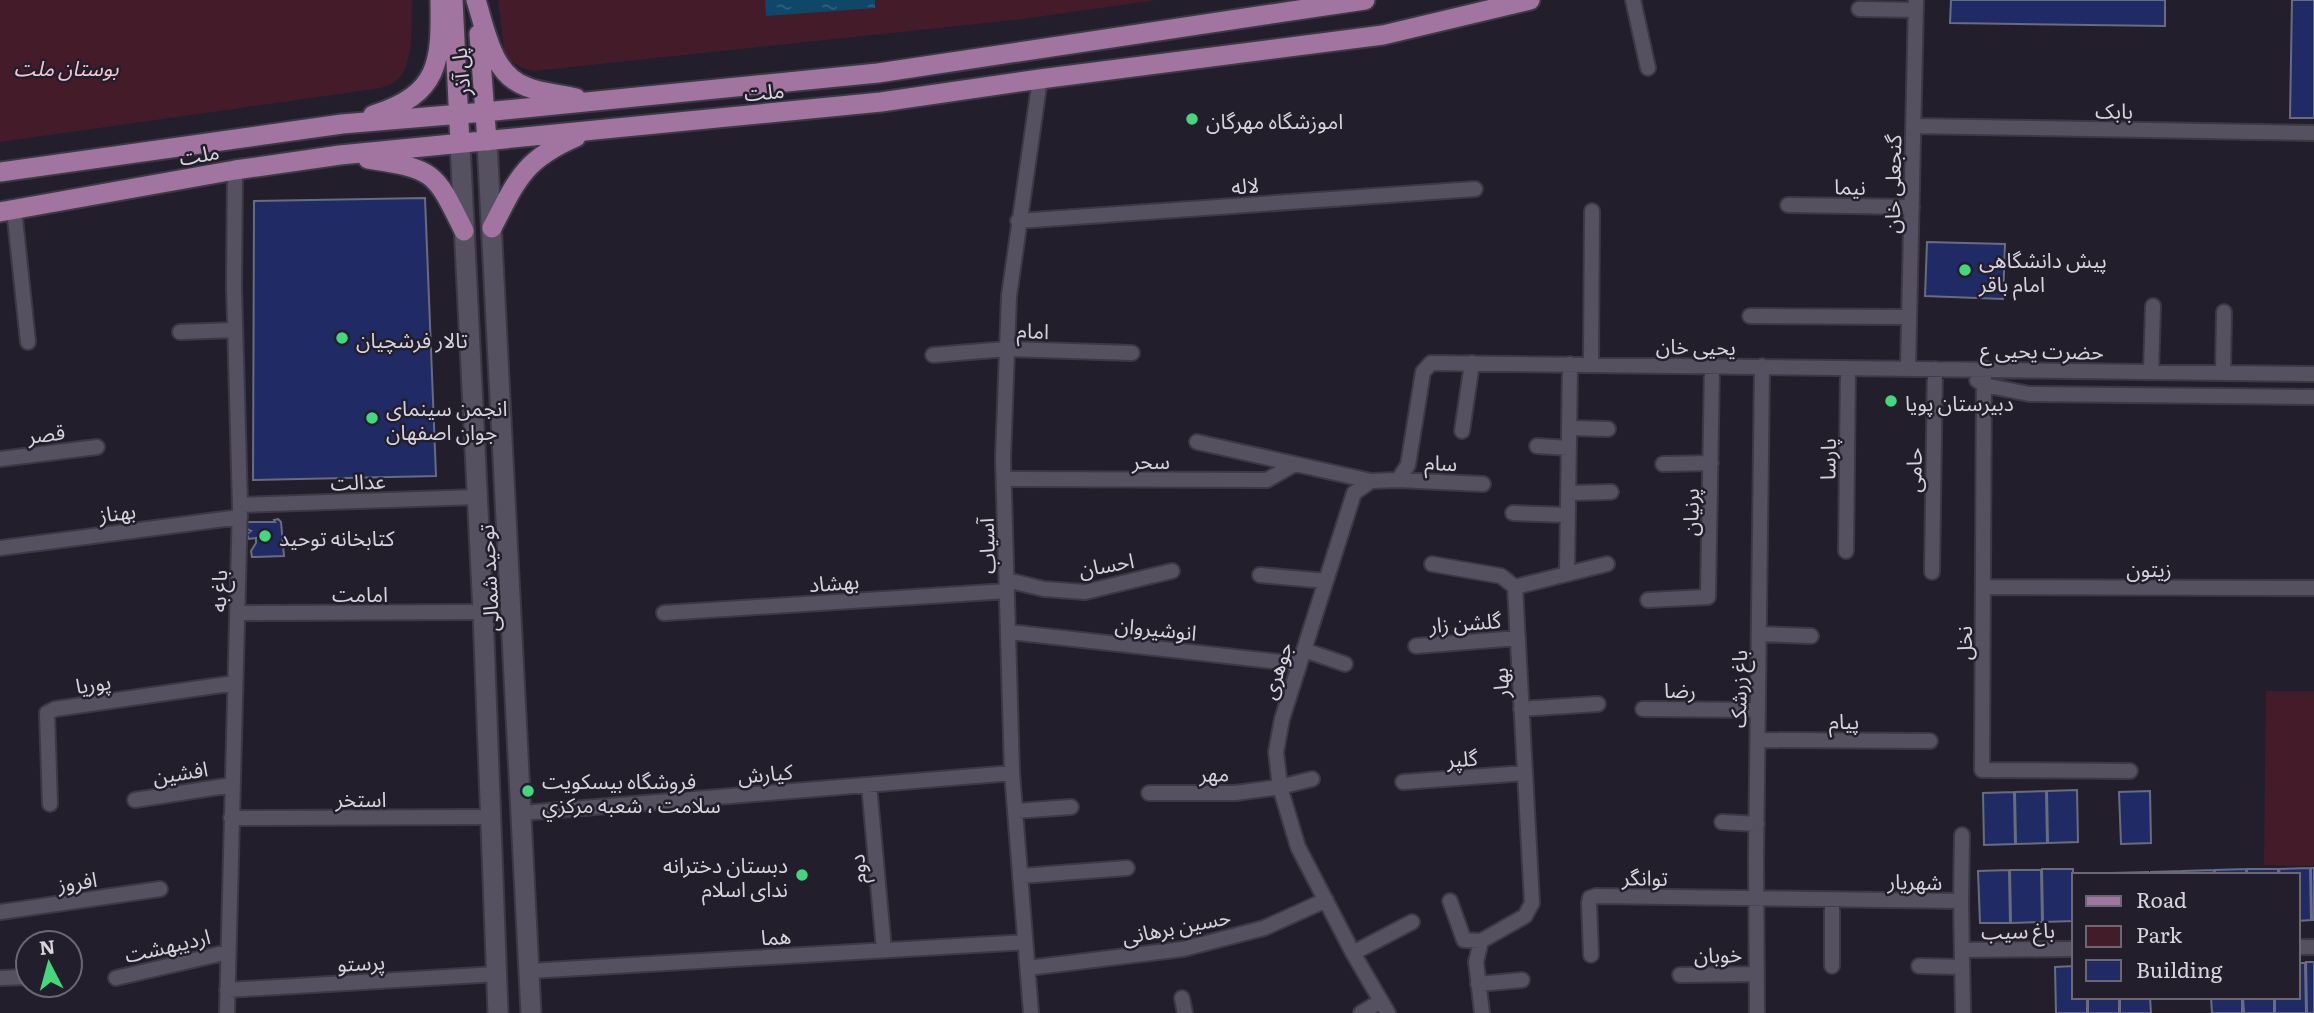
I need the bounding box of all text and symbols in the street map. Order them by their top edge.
street label: پل آذر [441,46,477,98]
park label: بوستان ملت [14,51,119,82]
street label: ملت [743,73,785,107]
street label: بابک [2095,93,2133,125]
place label: اموزشگاه مهرگان [1206,104,1343,135]
marker: اموزشگاه مهرگان [1184,111,1200,127]
street label: ملت [176,134,222,172]
street label: گنجعلی خان [1875,134,1907,234]
street label: لاله [1230,168,1260,200]
street label: نیما [1834,169,1866,201]
place label: پیش دانشگاهی امام باقر [1978,243,2107,301]
marker: پیش دانشگاهی امام باقر [1957,262,1973,278]
street label: امام [1016,313,1050,348]
place label: تالار فرشچیان [356,323,468,354]
street label: یحیی خان [1656,329,1736,361]
marker: تالار فرشچیان [334,330,350,346]
street label: حضرت یحیی ع [1980,332,2104,368]
place label: دبیرستان پویا [1905,386,2014,417]
place label: انجمن سینمای جوان اصفهان [386,391,507,446]
marker: دبیرستان پویا [1883,393,1899,409]
marker: انجمن سینمای جوان اصفهان [364,410,380,426]
street label: قصر [24,414,67,450]
street label: پارسا [1810,438,1842,480]
street label: سحر [1131,444,1170,475]
street label: سام [1424,445,1458,480]
street label: حامی [1896,447,1928,493]
street label: عدالت [330,464,386,496]
street label: پرنیان [1673,488,1705,536]
street label: بهناز [96,493,137,529]
street label: آسیاب [968,517,1001,575]
place label: کتابخانه توحید [279,521,395,552]
street label: توحید شمالی [469,524,505,632]
marker: کتابخانه توحید [257,528,273,544]
street label: احسان [1076,543,1136,583]
street label: زیتون [2126,552,2172,583]
street label: بهشاد [808,564,860,598]
street label: باغ به [201,569,235,613]
street label: امامت [332,577,388,608]
street label: گلشن زار [1427,603,1502,639]
street label: انوشیروان [1114,607,1198,647]
street label: نخل [1947,626,1978,660]
street label: جوهری [1251,637,1299,703]
street label: باغ زرشک [1721,650,1755,728]
street label: پوریا [73,664,113,700]
street label: بهار [1483,667,1515,700]
street label: رضا [1664,673,1696,704]
street label: پیام [1829,704,1859,738]
street label: گلپر [1444,740,1479,774]
street label: افشین [150,751,210,791]
street label: کیارش [736,754,794,790]
street label: مهر [1198,756,1229,788]
place label: فروشگاه بيسكويت سلامت ، شعبه مركزي [542,764,721,821]
street label: استخر [335,782,387,813]
marker: فروشگاه بيسكويت سلامت ، شعبه مركزي [520,783,536,799]
place label: دبستان دخترانه ندای اسلام [663,848,788,906]
street label: دوم [839,853,876,885]
street label: توانگر [1621,860,1668,892]
street label: افروز [54,862,99,898]
street label: شهریار [1886,864,1943,896]
marker: دبستان دخترانه ندای اسلام [794,867,810,883]
legend [2072,873,2300,999]
text: Road [2136,883,2187,914]
street label: حسین برهانی [1119,899,1233,951]
street label: باغ سیب [1981,913,2055,947]
text: Park [2136,918,2182,949]
street label: اردیبهشت [121,919,213,969]
street label: هما [760,919,792,951]
north arrow [14,929,84,999]
text: N [38,931,57,961]
street label: خوبان [1694,937,1742,969]
street label: پرستو [336,944,386,978]
text: Building [2136,953,2223,984]

